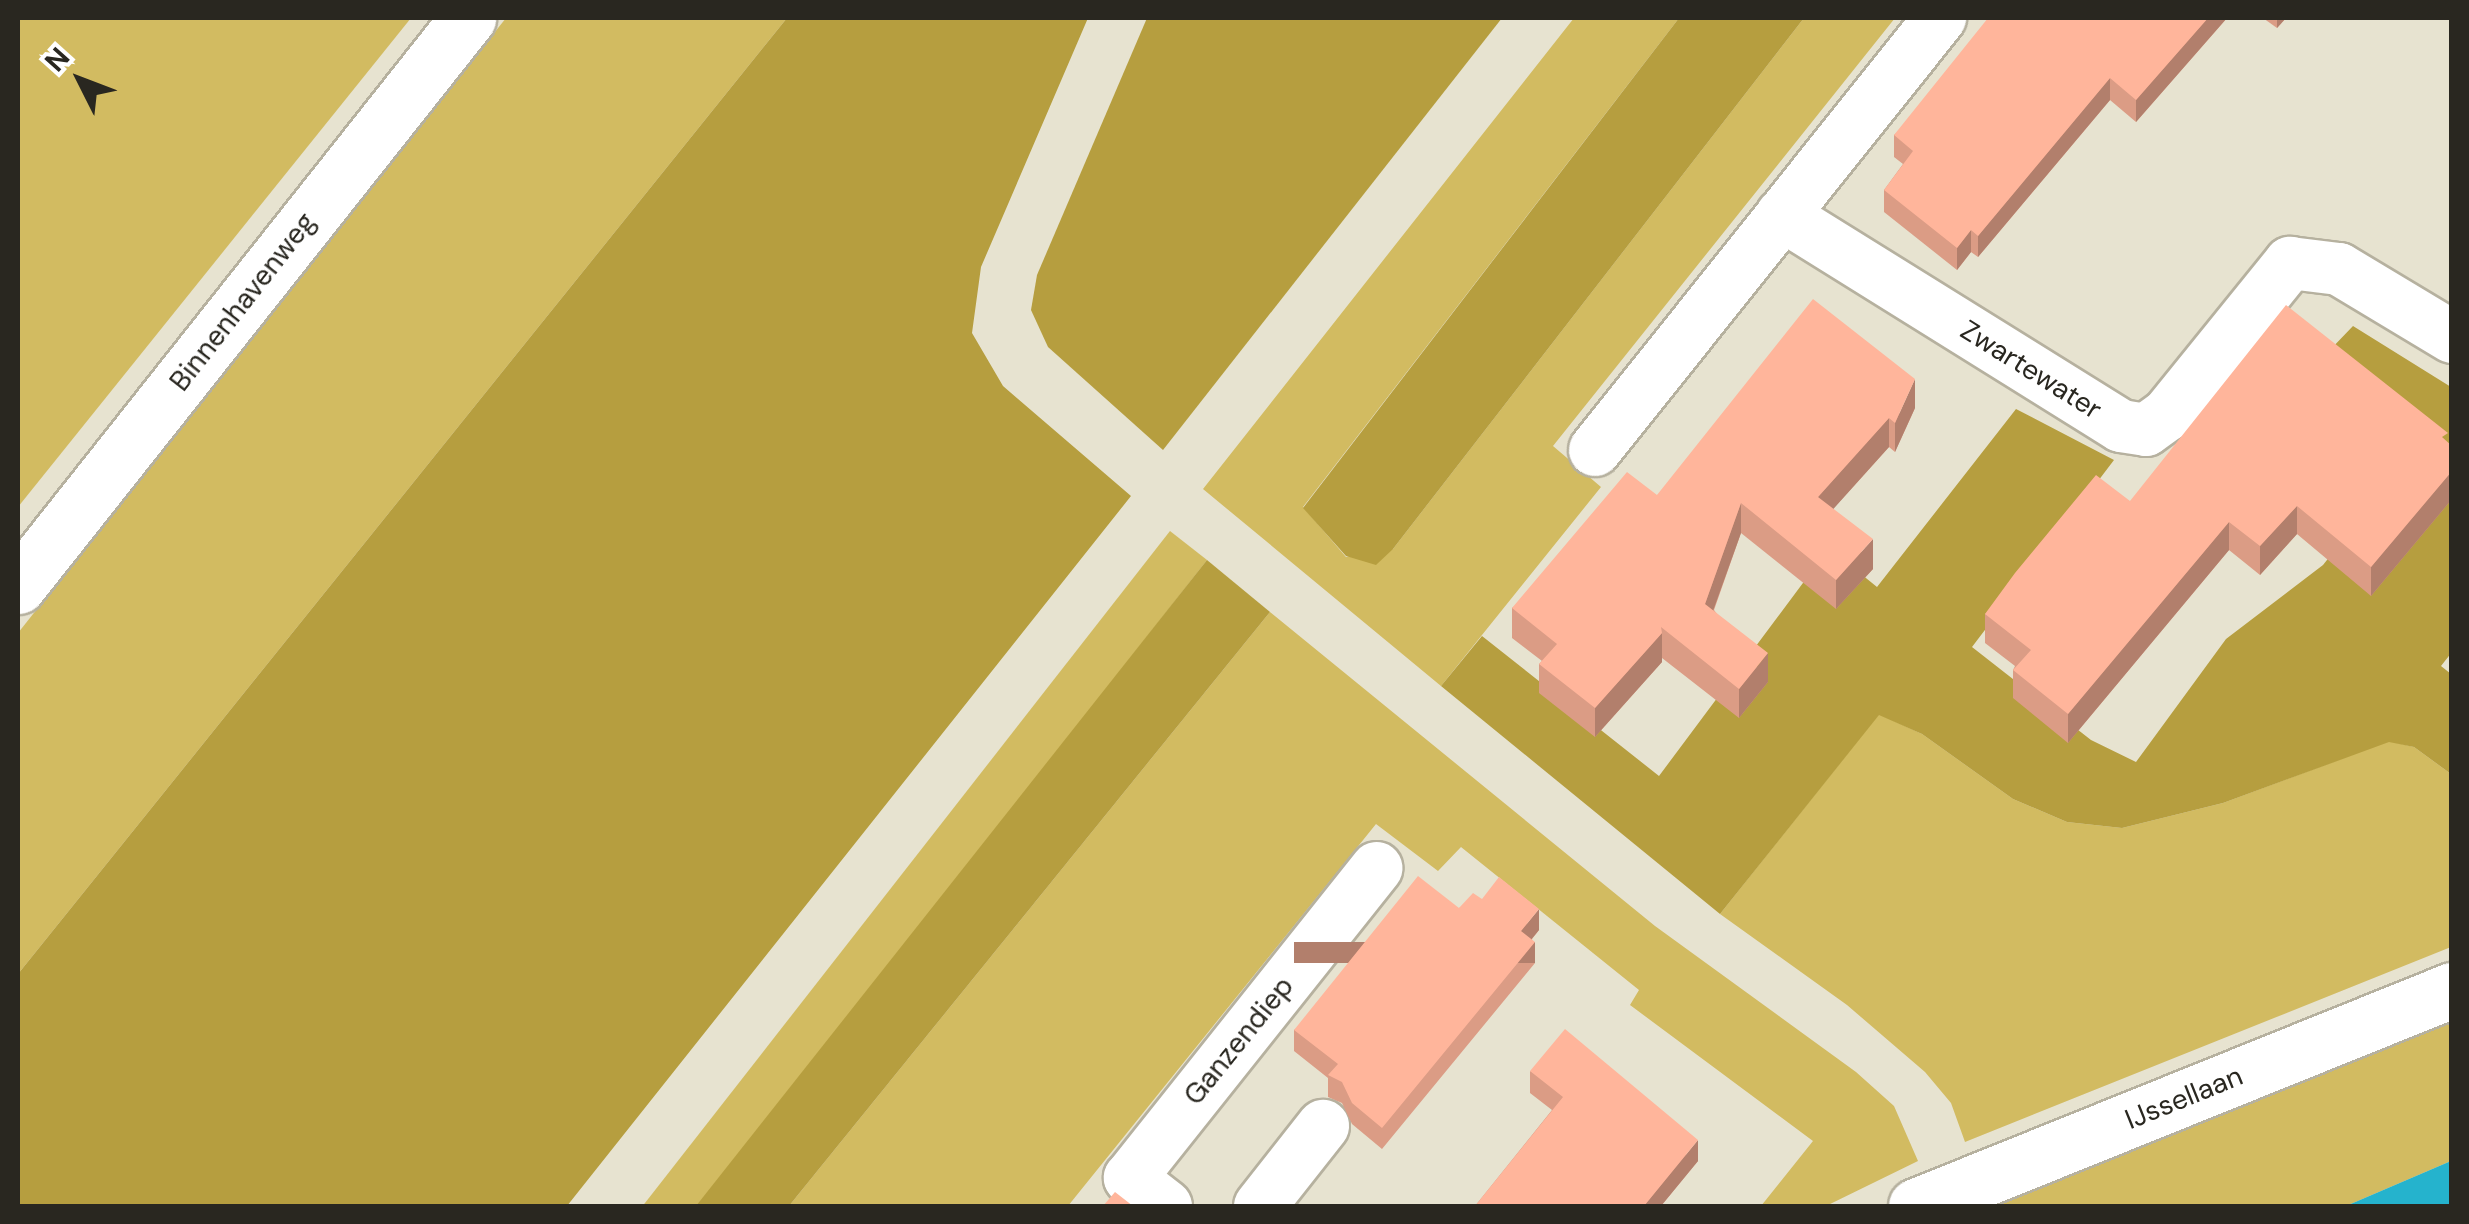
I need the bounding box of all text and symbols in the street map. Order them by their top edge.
north arrow [30,30,130,130]
text: N [37,40,78,80]
street label: Binnenhavenweg [163,206,323,398]
street label: Zwartewater [1954,313,2108,427]
street label: Ganzendiep [1177,970,1301,1112]
street label: IJssellaan [2120,1059,2248,1137]

